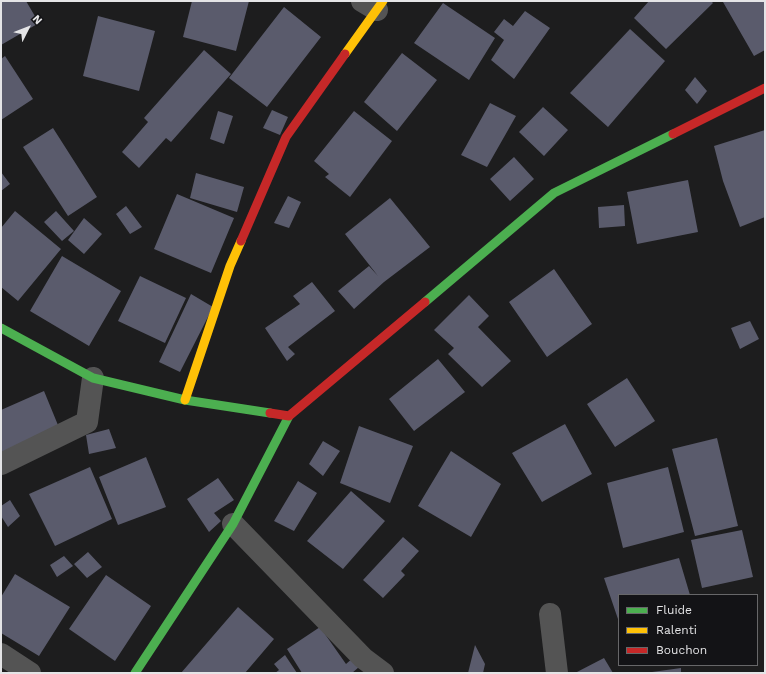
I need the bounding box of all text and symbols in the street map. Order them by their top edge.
north arrow [8,8,48,48]
text: N [30,12,45,27]
legend [618,594,758,666]
text: Fluide [656,603,692,617]
text: Ralenti [656,623,697,637]
text: Bouchon [656,643,707,657]

